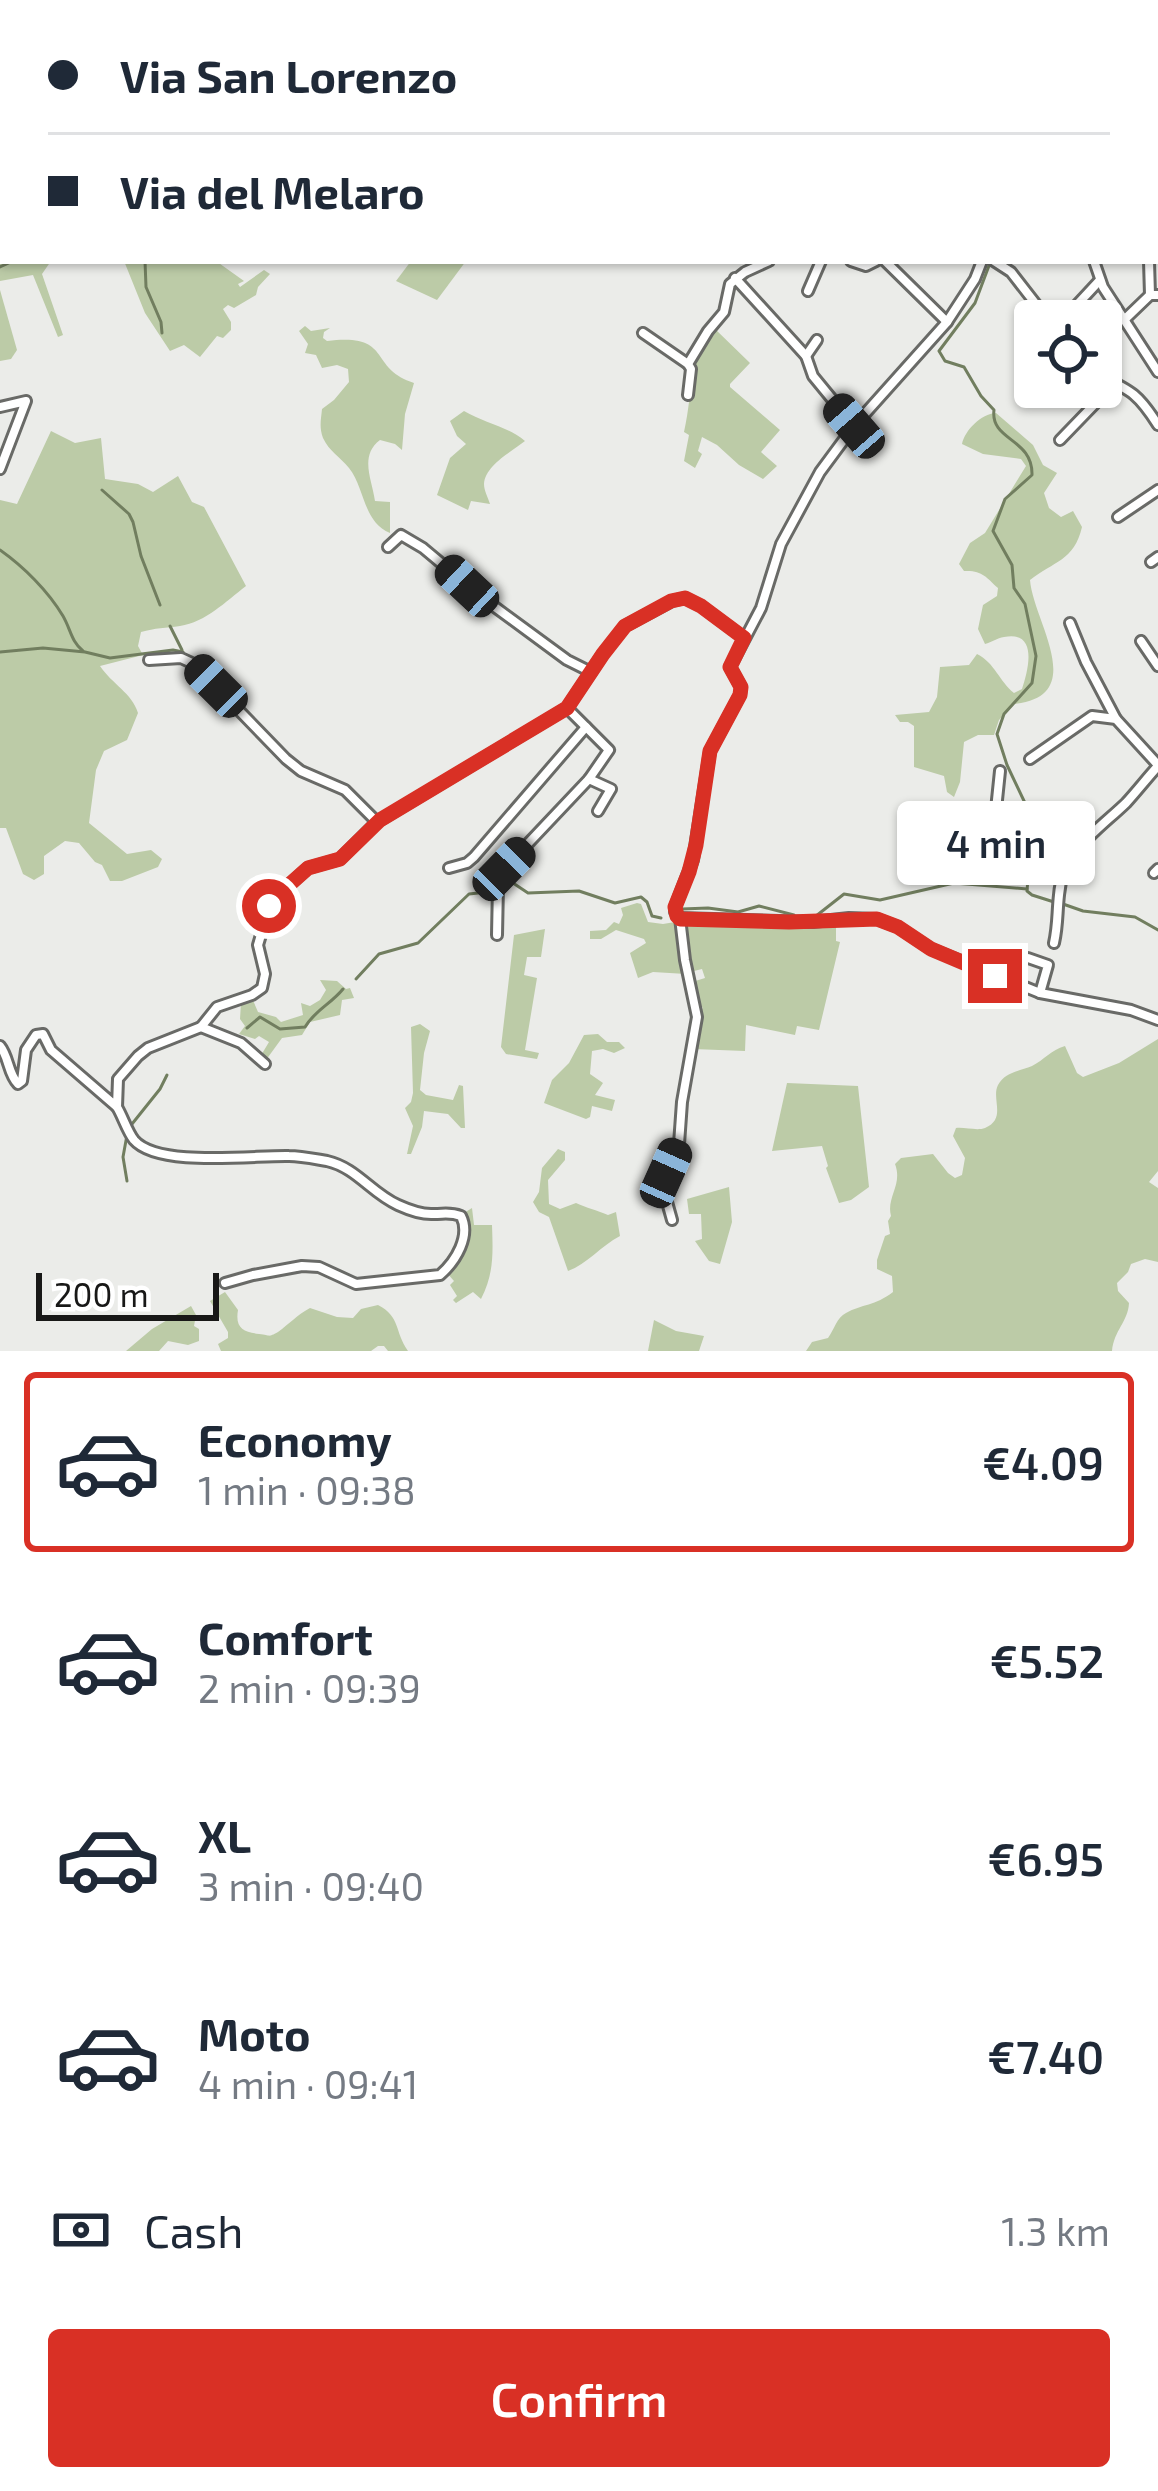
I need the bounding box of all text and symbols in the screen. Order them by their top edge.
text: Via San Lorenzo [120,48,457,102]
text: Via del Melaro [120,164,425,218]
map controls [1014,300,1122,408]
button: locate [1014,300,1122,408]
car [817,387,891,465]
car [428,548,506,624]
car [178,648,254,724]
callout: 4 min [896,802,1094,886]
text: 4 min [946,819,1046,866]
car [466,831,542,907]
route start [242,879,296,933]
route end [968,949,1022,1003]
car [635,1133,697,1213]
scale bar [36,1267,219,1320]
text: 200 m [54,1274,149,1314]
icon: car [54,1408,162,1516]
text: Economy [198,1412,392,1466]
text: €4.09 [982,1435,1104,1489]
text: 1 min · 09:38 [198,1466,416,1513]
icon: car [54,1606,162,1714]
text: Comfort [198,1610,373,1664]
text: €5.52 [990,1633,1104,1687]
text: 2 min · 09:39 [198,1664,421,1711]
icon: car [54,1804,162,1912]
text: XL [198,1808,251,1862]
text: €6.95 [988,1831,1104,1885]
text: 3 min · 09:40 [198,1862,424,1909]
icon: car [54,2002,162,2110]
text: Moto [198,2006,311,2060]
text: €7.40 [987,2029,1104,2083]
text: 4 min · 09:41 [198,2060,418,2107]
icon: cash [48,2197,114,2263]
text: Cash [144,2203,243,2257]
text: 1.3 km [1001,2207,1110,2254]
button: Confirm [48,2329,1110,2467]

